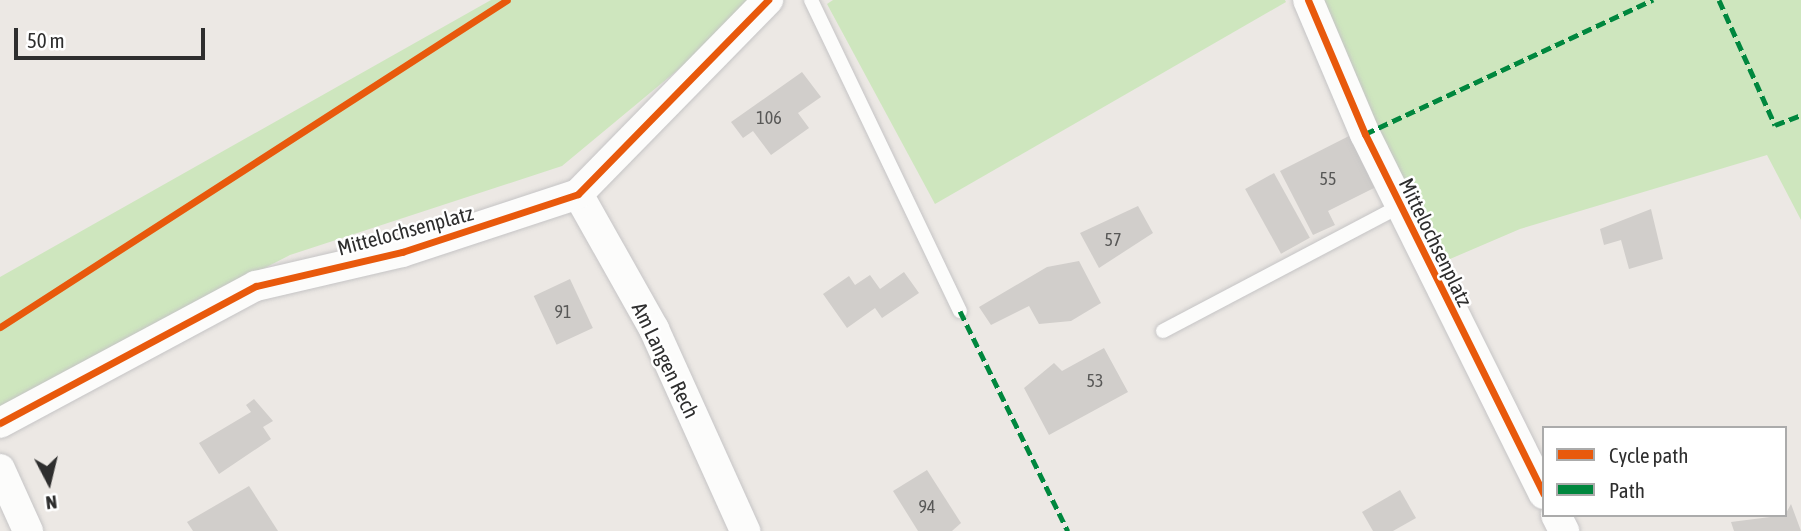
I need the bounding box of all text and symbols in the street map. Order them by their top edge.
scale bar [18,14,208,58]
text: 50 m [27,28,65,52]
house number: 106 [756,107,782,129]
house number: 55 [1320,168,1336,190]
street label: Mittelochsenplatz [1394,174,1478,310]
street label: Mittelochsenplatz [334,200,476,260]
house number: 57 [1105,229,1121,251]
street label: Am Langen Rech [627,298,705,422]
house number: 91 [555,301,571,323]
house number: 53 [1087,370,1103,392]
legend [1542,426,1787,517]
text: Cycle path [1609,443,1688,467]
north arrow [14,447,84,517]
text: Path [1609,478,1645,502]
text: N [45,491,58,514]
house number: 94 [919,496,935,518]

